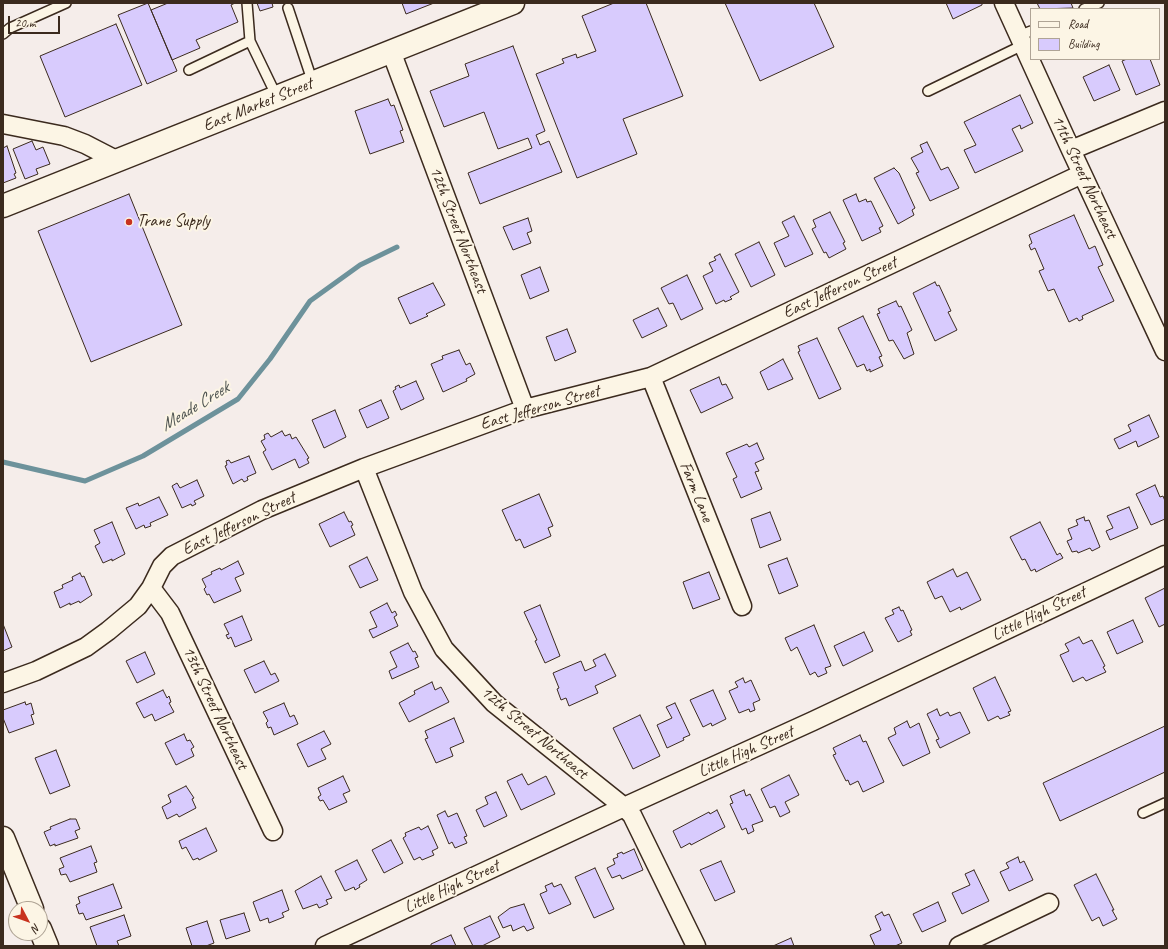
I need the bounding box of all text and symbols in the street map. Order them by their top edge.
scale bar [10,8,62,34]
legend [1030,8,1160,60]
text: 20 m [15,15,35,31]
text: Road [1068,16,1088,32]
text: Building [1068,36,1100,52]
street label: East Market Street [200,74,316,136]
street label: 11th Street Northeast [1047,112,1121,242]
street label: 12th Street Northeast [425,164,491,296]
place label: Trane Supply [137,212,210,232]
marker: Trane Supply [124,217,134,227]
street label: East Jefferson Street [780,253,900,323]
water label: Meade Creek [157,378,233,436]
street label: East Jefferson Street [478,381,602,435]
street label: Farm Lane [675,459,717,525]
street label: East Jefferson Street [179,488,299,560]
street label: Little High Street [989,582,1089,646]
street label: 13th Street Northeast [178,643,252,773]
street label: 12th Street Northeast [476,682,592,784]
street label: Little High Street [695,722,797,782]
street label: Little High Street [401,856,503,918]
north arrow [8,901,48,941]
text: N [29,921,44,935]

